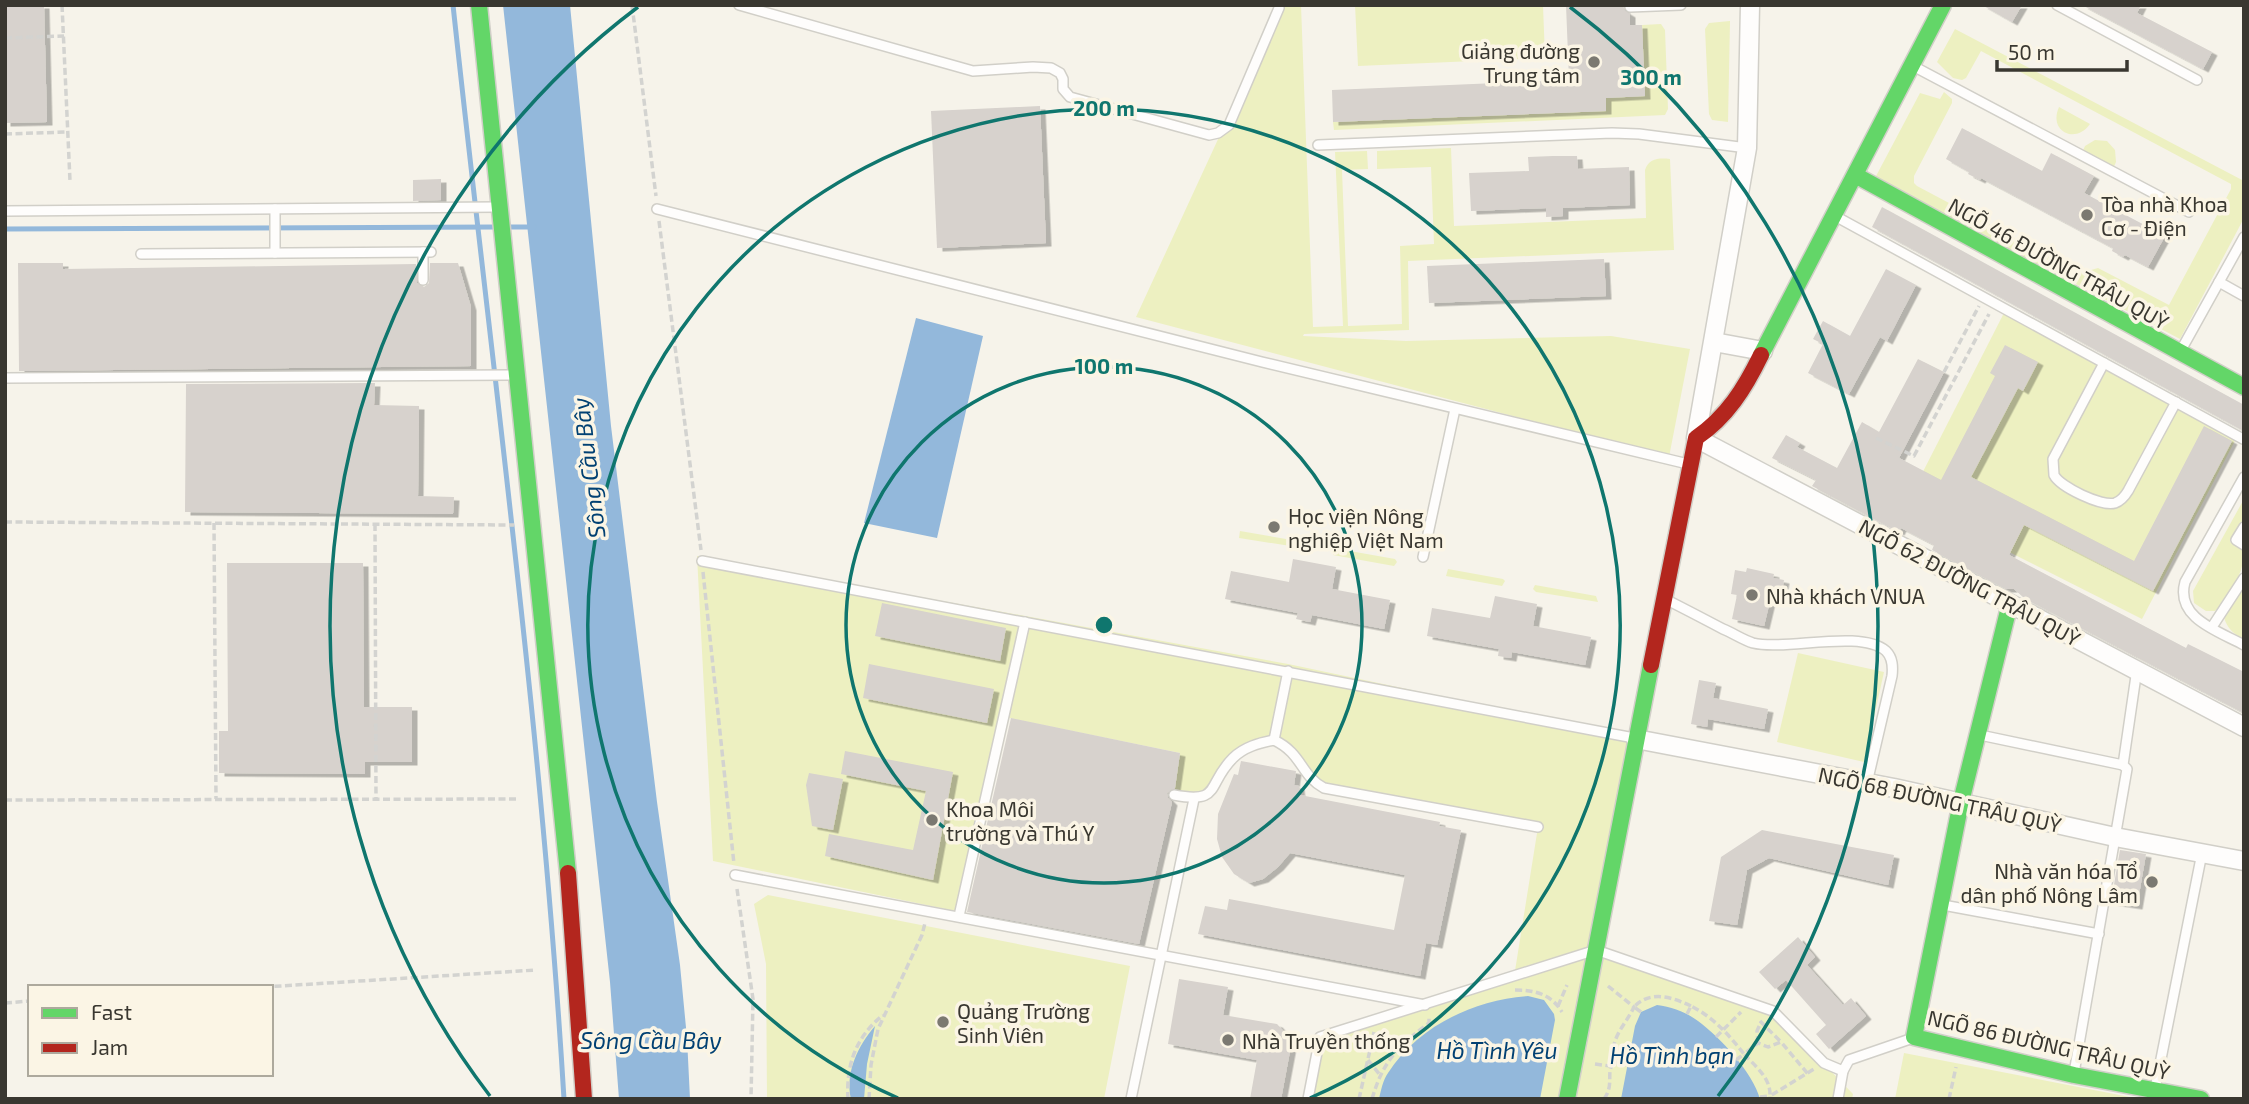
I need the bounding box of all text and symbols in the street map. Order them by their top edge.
scale bar [1997,28,2126,72]
place label: Giảng đường Trung tâm [1461,38,1580,87]
text: 50 m [2008,39,2055,64]
marker: Giảng đường Trung tâm [1586,54,1602,70]
text: 300 m [1620,64,1682,89]
text: 200 m [1073,95,1135,120]
place label: Tòa nhà Khoa Cơ - Điện [2101,191,2228,240]
street label: NGÕ 46 ĐƯỜNG TRÂU QUỲ [1944,192,2174,335]
marker: Tòa nhà Khoa Cơ - Điện [2079,207,2095,223]
text: 100 m [1075,353,1133,378]
water label: Sông Cầu Bây [565,395,611,540]
place label: Học viện Nông nghiệp Việt Nam [1288,503,1444,552]
street label: NGÕ 62 ĐƯỜNG TRÂU QUỲ [1855,513,2085,652]
marker: Học viện Nông nghiệp Việt Nam [1266,519,1282,535]
place label: Nhà khách VNUA [1766,583,1925,608]
marker: Nhà khách VNUA [1744,587,1760,603]
centre of rings [1092,613,1116,637]
street label: NGÕ 68 ĐƯỜNG TRÂU QUỲ [1816,761,2064,838]
place label: Khoa Môi trường và Thú Y [946,796,1094,845]
marker: Khoa Môi trường và Thú Y [924,812,940,828]
place label: Nhà văn hóa Tổ dân phố Nông Lâm [1961,858,2138,907]
marker: Nhà văn hóa Tổ dân phố Nông Lâm [2144,874,2160,890]
legend [28,985,273,1076]
place label: Quảng Trường Sinh Viên [957,998,1090,1047]
text: Fast [91,999,132,1024]
street label: NGÕ 86 ĐƯỜNG TRÂU QUỲ [1925,1004,2173,1085]
marker: Quảng Trường Sinh Viên [935,1014,951,1030]
water label: Sông Cầu Bây [580,1026,722,1054]
place label: Nhà Truyền thống [1242,1028,1410,1053]
marker: Nhà Truyền thống [1220,1032,1236,1048]
text: Jam [91,1034,128,1059]
water label: Hồ Tình Yêu [1437,1036,1557,1064]
water label: Hồ Tình bạn [1610,1041,1734,1069]

